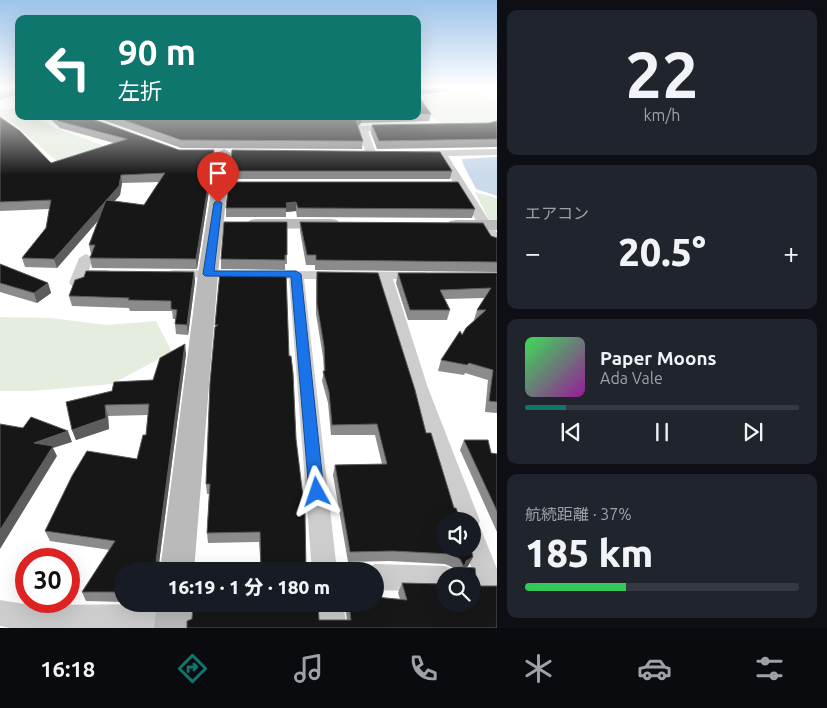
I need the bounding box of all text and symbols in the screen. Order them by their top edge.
text: 90 m [118,32,196,72]
icon: left [35,35,100,100]
text: 22 [625,37,699,110]
text: 左折 [118,78,162,103]
text: km/h [644,106,680,124]
pin [197,152,239,203]
icon: arrive [204,159,232,187]
text: エアコン [525,204,589,222]
text: 20.5° [618,231,706,273]
text: − [525,237,541,268]
text: + [783,237,799,268]
text: Paper Moons [600,347,717,369]
text: Ada Vale [600,369,663,387]
icon: previous [557,418,585,446]
icon: pause [648,418,676,446]
icon: next [739,418,767,446]
position arrow [290,465,342,517]
text: 航続距離 · 37% [525,505,632,523]
map controls [436,512,481,612]
button: sound [436,512,481,557]
text: 185 km [525,532,653,574]
speed limit sign: 30 [15,548,80,613]
button: search [436,567,481,612]
text: 16:19 · 1 分 · 180 m [168,576,330,598]
icon: directions [175,651,210,686]
icon: music [291,651,326,686]
icon: phone [406,651,441,686]
icon: climate [521,651,556,686]
icon: car [637,651,672,686]
icon: filters [752,651,787,686]
text: 16:18 [40,656,95,681]

